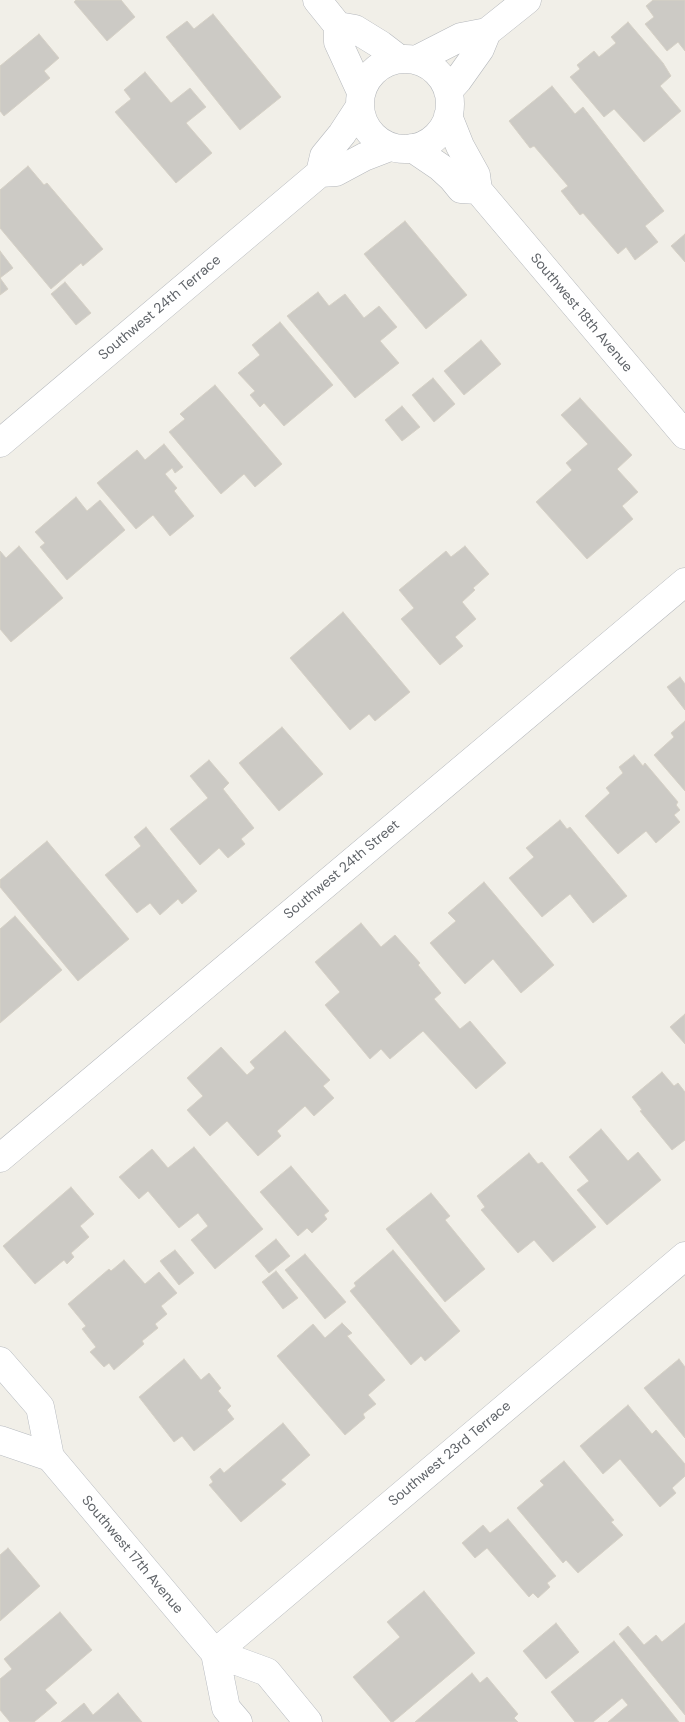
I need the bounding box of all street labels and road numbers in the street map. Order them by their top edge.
street label: Southwest 18th Avenue [526,250,636,376]
street label: Southwest 24th Terrace [95,252,225,364]
street label: Southwest 24th Street [281,817,403,923]
street label: Southwest 23rd Terrace [385,1398,515,1510]
street label: Southwest 17th Avenue [78,1493,186,1617]

